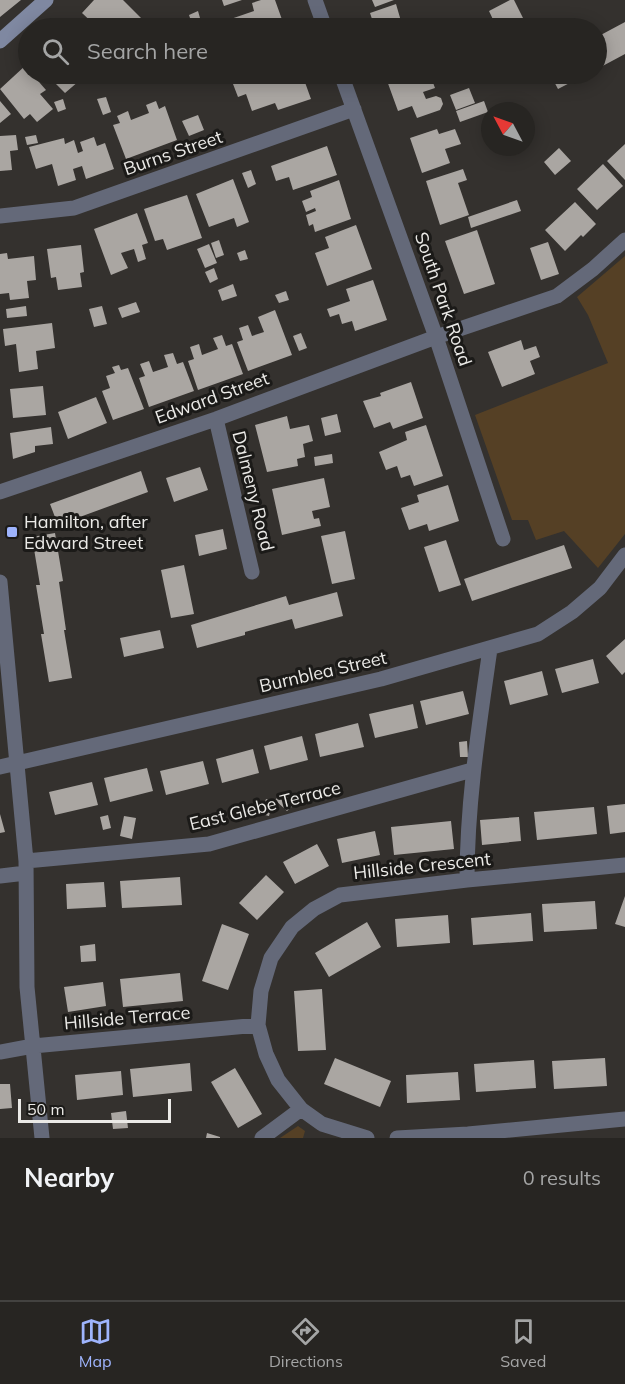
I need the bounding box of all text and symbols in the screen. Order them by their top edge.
search box [18,18,607,84]
icon: search [39,35,72,68]
text: Search here [87,37,208,65]
north arrow [481,102,535,156]
street label: Burns Street [120,125,225,180]
street label: South Park Road [410,229,477,369]
street label: Edward Street [152,366,272,429]
street label: Dalmeny Road [227,428,280,553]
place label: Hamilton, after Edward Street [24,510,148,554]
marker: Hamilton, after Edward Street [5,525,19,539]
street label: Burnblea Street [257,646,389,697]
street label: East Glebe Terrace [187,776,343,835]
street label: Hillside Crescent [352,847,492,884]
street label: Hillside Terrace [63,1001,191,1034]
scale bar [18,1096,171,1124]
text: 50 m [27,1099,64,1119]
text: Nearby [24,1161,114,1194]
text: 0 results [523,1165,601,1190]
tab: Map [79,1315,112,1371]
tab: Directions [269,1315,343,1371]
tab: Saved [500,1315,546,1371]

